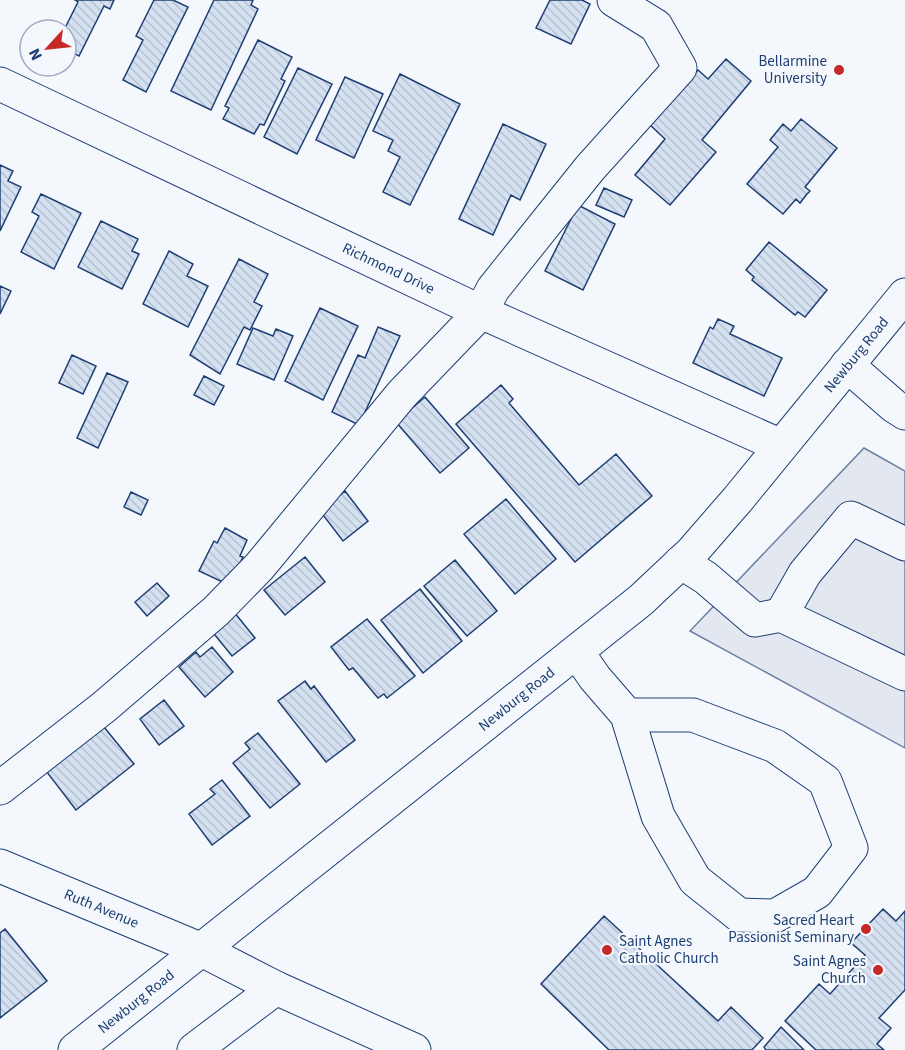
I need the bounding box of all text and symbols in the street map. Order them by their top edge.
north arrow [18,18,78,78]
text: N [23,45,48,64]
place label: Bellarmine University [759,51,827,89]
marker: Bellarmine University [832,63,846,77]
street label: Richmond Drive [339,237,438,299]
street label: Newburg Road [819,312,894,397]
street label: Newburg Road [474,662,559,736]
street label: Ruth Avenue [61,883,142,933]
place label: Sacred Heart Passionist Seminary [728,910,854,948]
marker: Sacred Heart Passionist Seminary [859,922,873,936]
place label: Saint Agnes Catholic Church [619,931,719,969]
marker: Saint Agnes Catholic Church [600,943,614,957]
place label: Saint Agnes Church [793,951,866,989]
marker: Saint Agnes Church [871,963,885,977]
street label: Newburg Road [93,964,179,1038]

